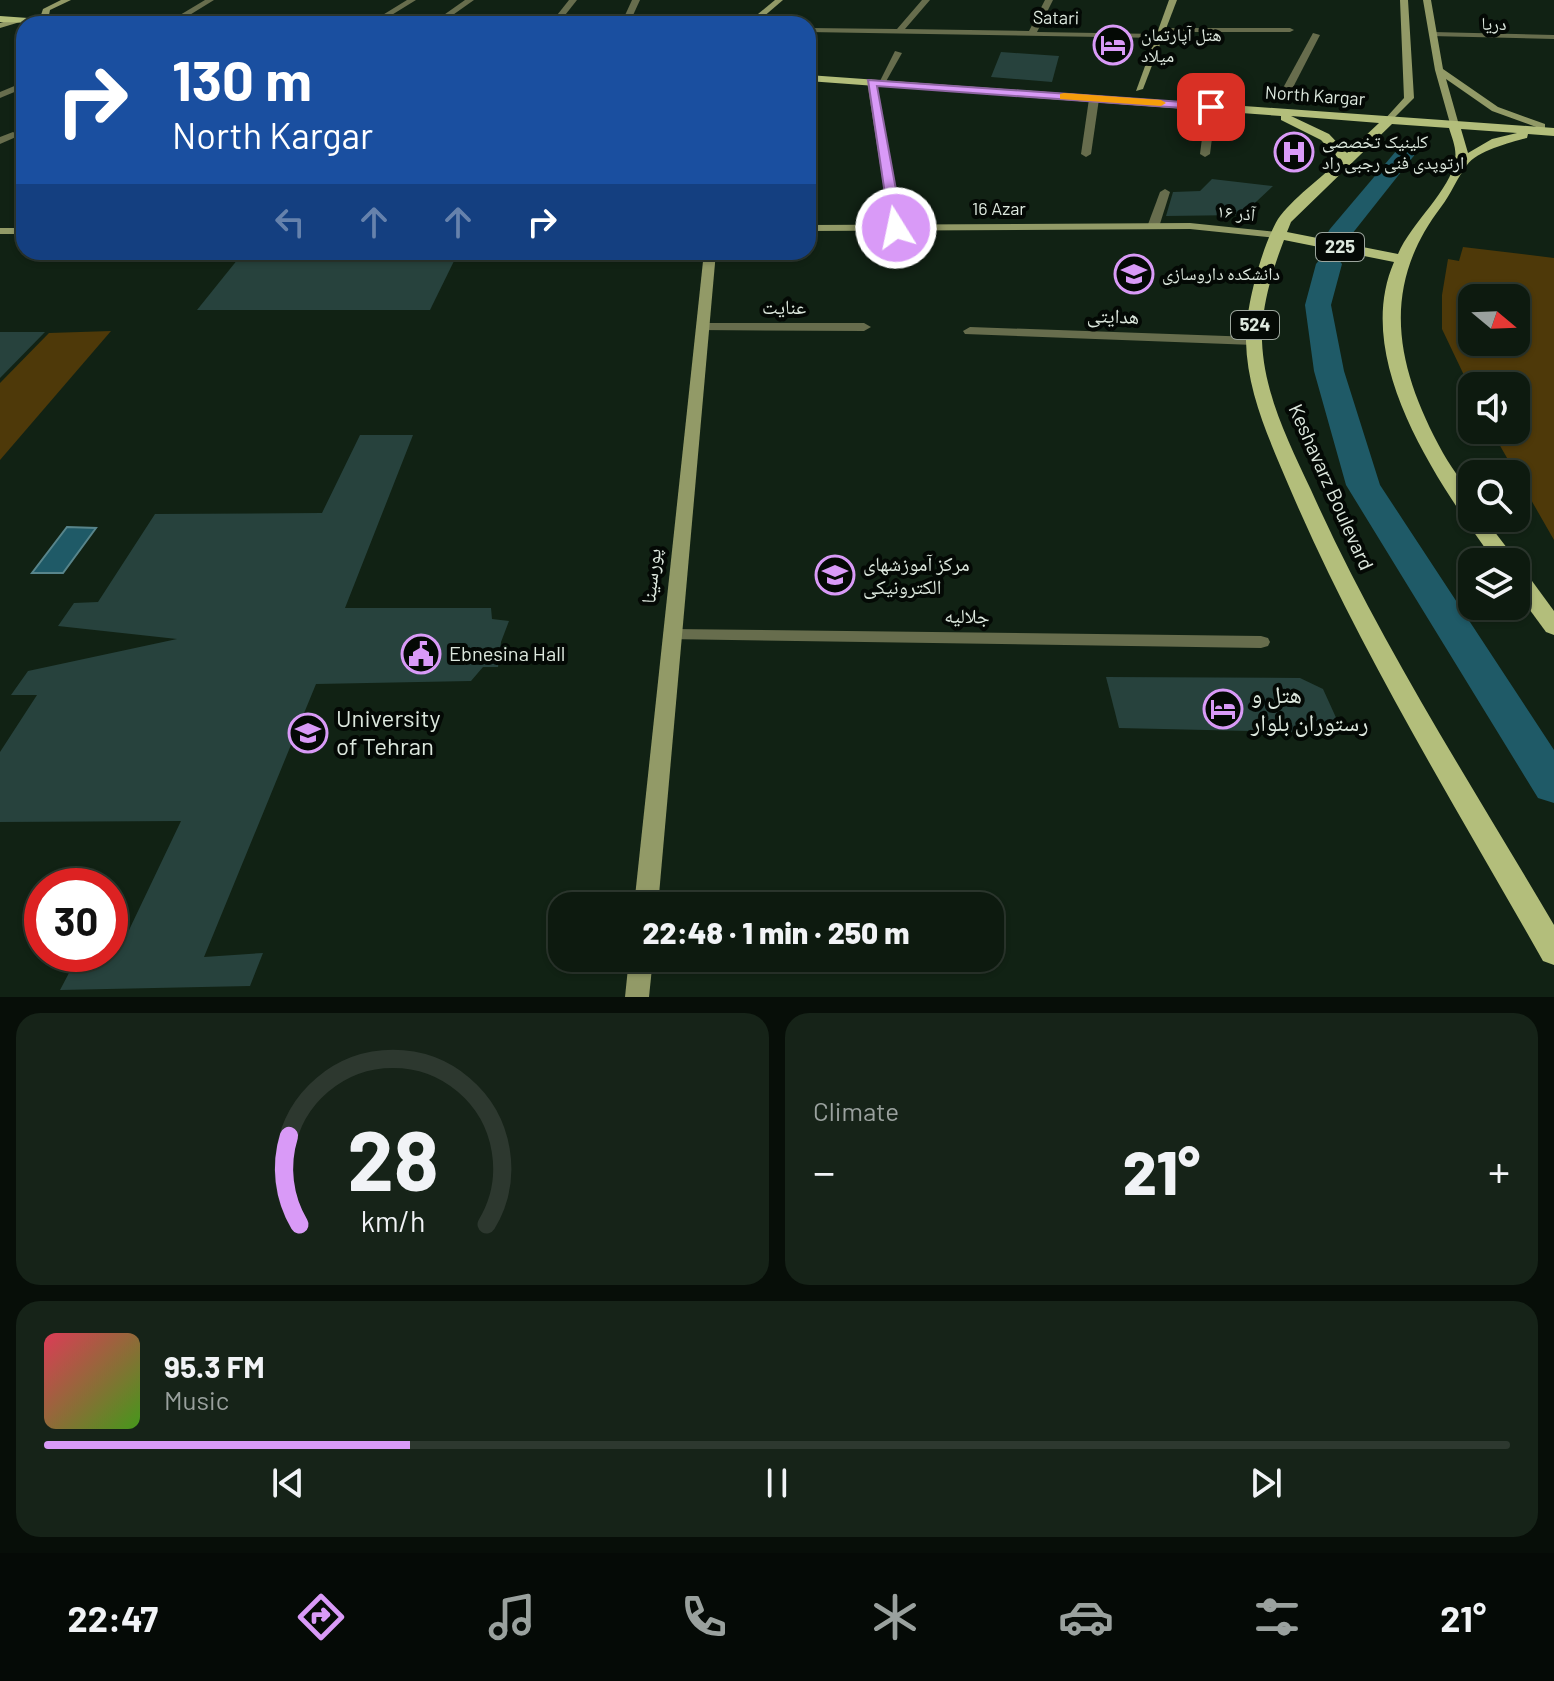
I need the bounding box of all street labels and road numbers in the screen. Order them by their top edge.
street label: Satari [1033,6,1079,28]
street label: دریا [1481,12,1507,35]
street label: North Kargar [1264,81,1366,110]
street label: 16 Azar [972,197,1026,219]
street label: ۱۶ آذر [1216,199,1257,225]
road number: 225 [1316,233,1364,261]
street label: عنایت [762,294,806,318]
street label: هدایتی [1086,302,1140,329]
road number: 524 [1231,311,1279,339]
street label: Keshavarz Boulevard [1284,400,1379,573]
street label: پورسینا [635,547,666,605]
street label: جلالیه [944,603,990,628]

